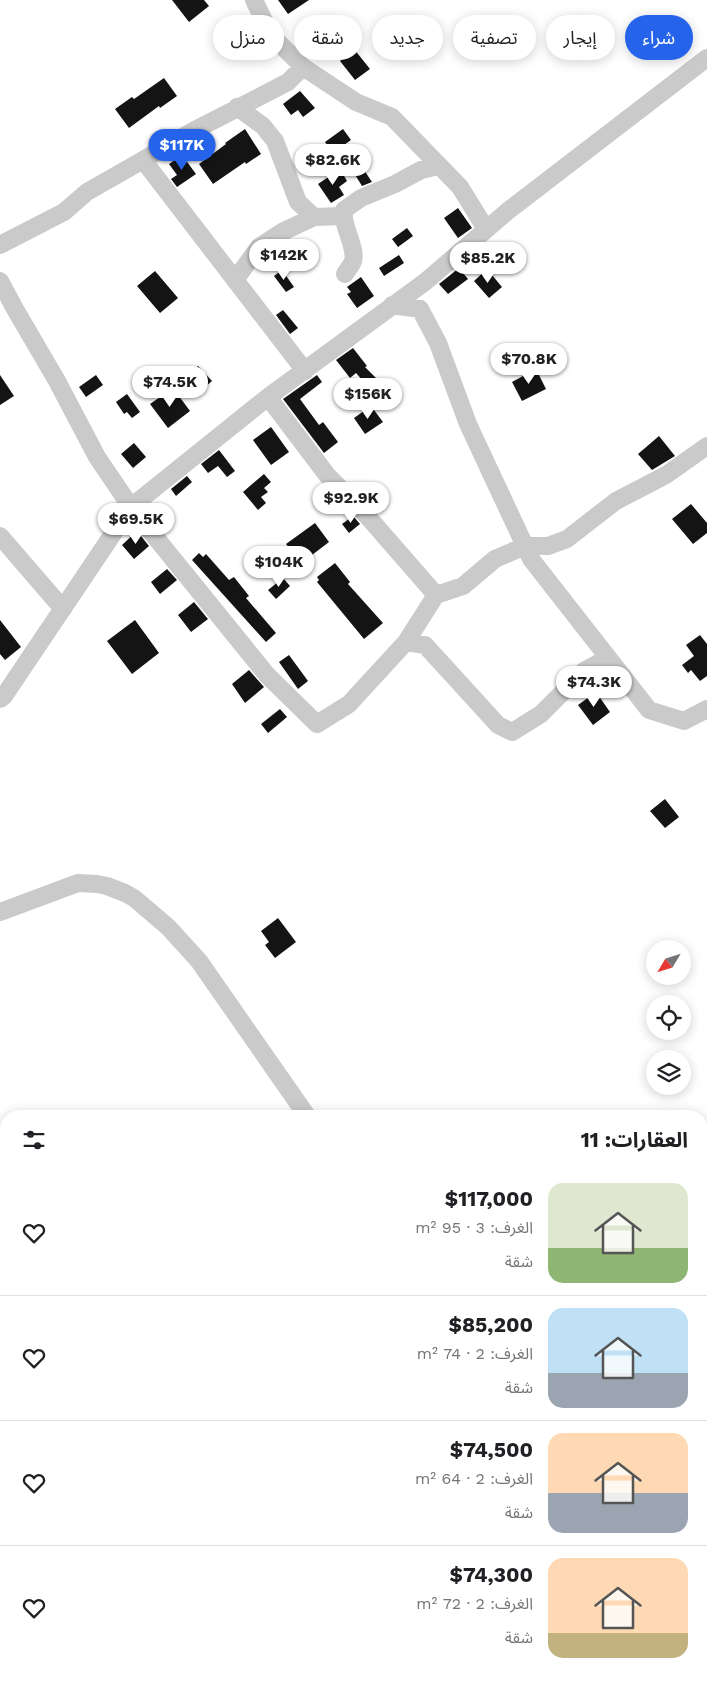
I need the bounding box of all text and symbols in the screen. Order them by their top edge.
chip: منزل [213,15,284,60]
chip: شقة [294,15,362,60]
chip: جديد [372,15,443,60]
chip: تصفية [453,15,536,60]
chip: إيجار [546,15,615,60]
chip: شراء [625,15,693,60]
pin: $117K [147,128,217,171]
text: $117K [160,135,204,154]
pin: $82.6K [292,144,374,186]
text: $82.6K [305,150,361,169]
pin: $142K [249,238,319,281]
pin: $85.2K [447,242,529,284]
text: $142K [260,245,308,264]
text: $85.2K [461,248,515,267]
pin: $70.8K [488,342,570,385]
text: $70.8K [501,349,557,368]
pin: $74.5K [129,366,211,408]
text: $74.5K [143,372,197,391]
pin: $156K [333,378,403,420]
text: $156K [344,384,392,403]
pin: $92.9K [310,482,392,524]
text: $92.9K [323,488,379,507]
pin: $69.5K [95,502,177,545]
text: $69.5K [109,509,163,528]
pin: $104K [244,546,314,588]
text: $104K [255,552,303,571]
pin: $74.3K [553,666,635,708]
text: $74.3K [567,672,621,691]
north arrow [646,940,691,985]
map controls [646,940,691,1095]
button: locate [646,995,691,1040]
button: layers [646,1050,691,1095]
icon: filters [20,1126,48,1154]
text: العقارات: 11 [581,1127,688,1152]
text: $117,000 [445,1186,533,1211]
icon: home [588,1203,648,1263]
text: الغرف: 3 · 95 m² [415,1218,533,1237]
icon: heart [20,1219,48,1247]
text: شقة [505,1252,533,1271]
text: $85,200 [448,1312,533,1337]
icon: home [588,1328,648,1388]
icon: heart [20,1344,48,1372]
text: الغرف: 2 · 74 m² [417,1344,533,1363]
text: شقة [505,1378,533,1397]
text: $74,500 [450,1437,533,1462]
icon: home [588,1453,648,1513]
icon: heart [20,1469,48,1497]
text: الغرف: 2 · 64 m² [415,1469,533,1488]
text: شقة [505,1503,533,1522]
text: $74,300 [449,1562,533,1587]
icon: home [588,1578,648,1638]
icon: heart [20,1594,48,1622]
text: الغرف: 2 · 72 m² [416,1594,533,1613]
text: شقة [505,1628,533,1647]

